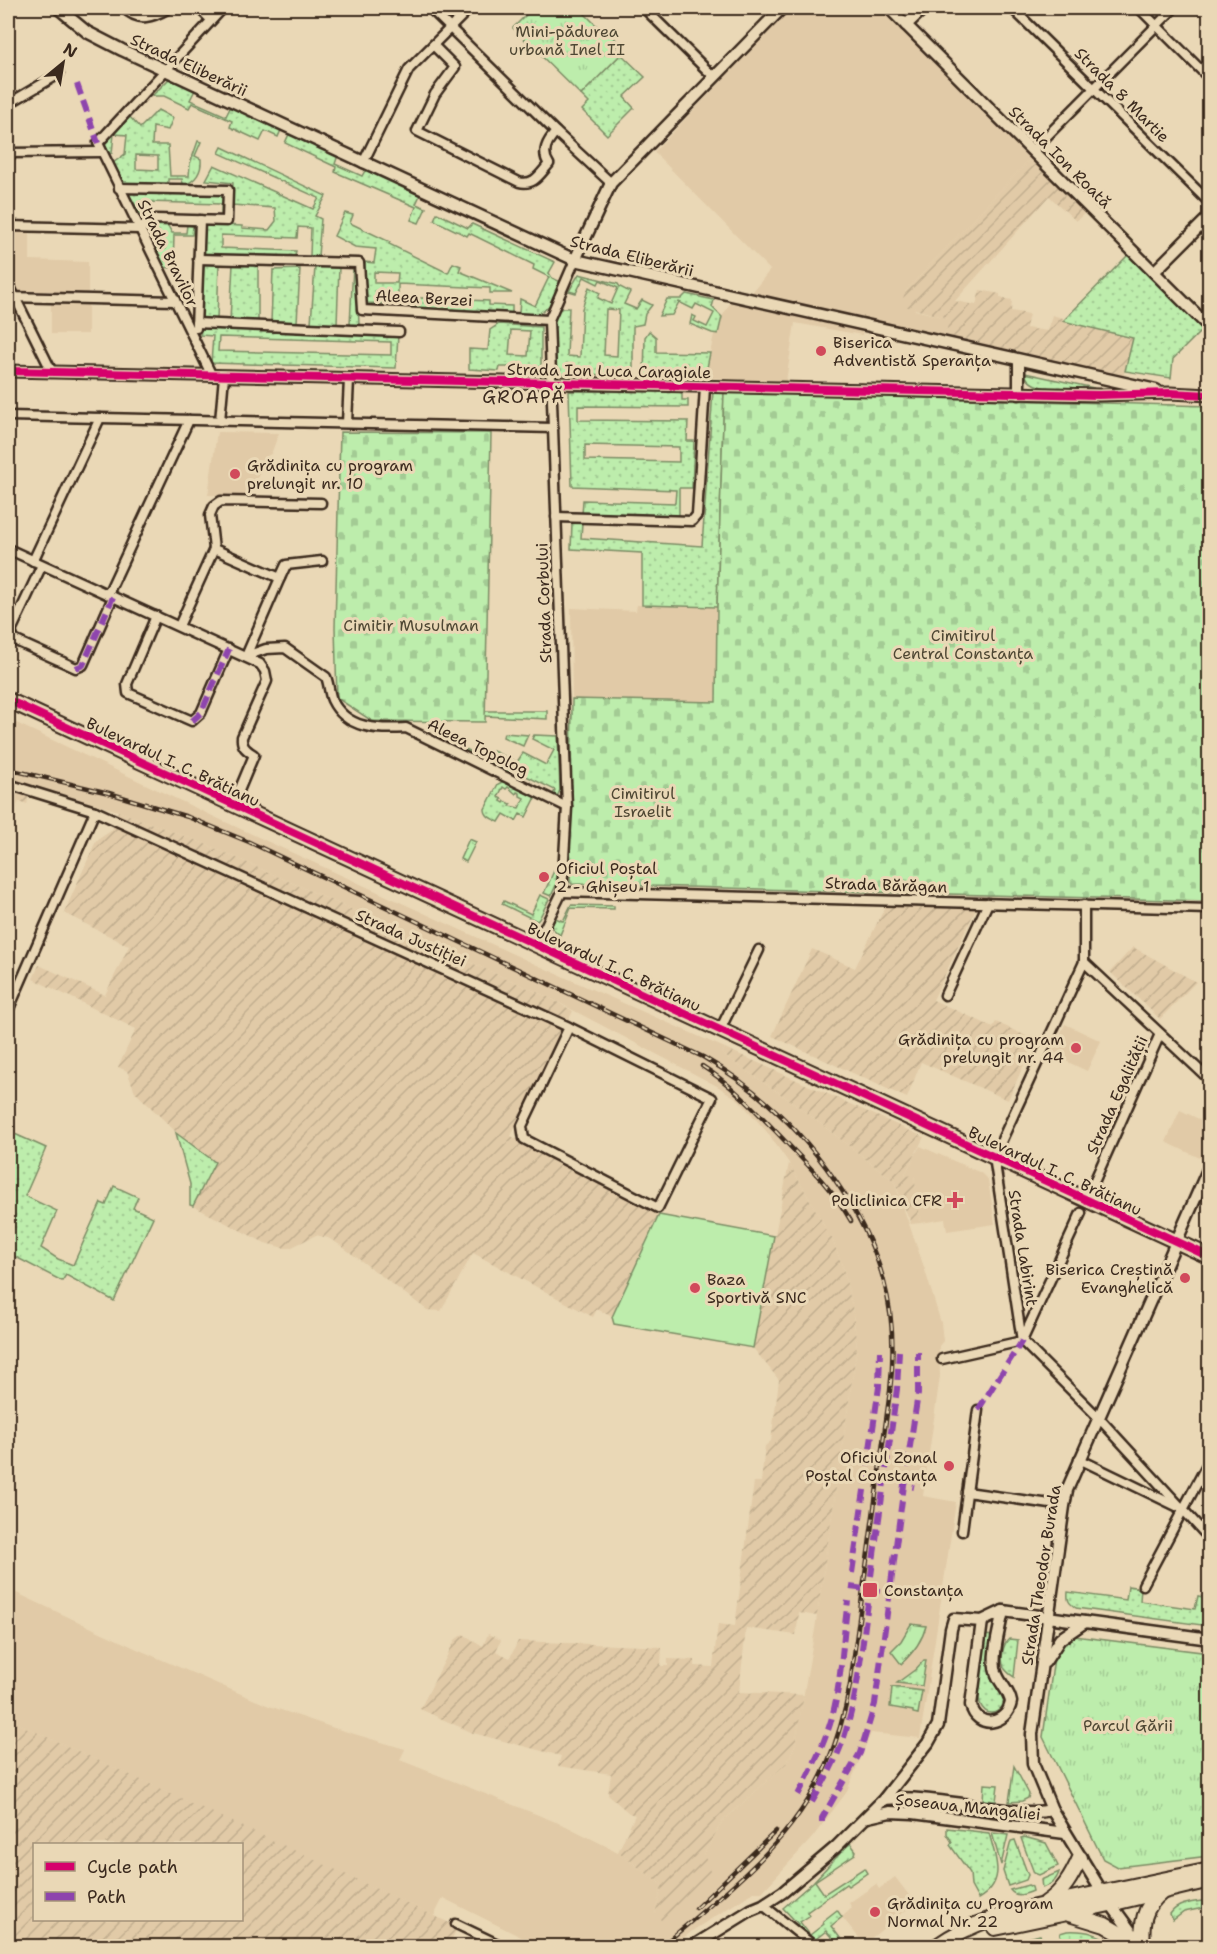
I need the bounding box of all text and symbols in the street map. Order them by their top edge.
park label: Mini-pădurea urbană Inel II [509,21,625,60]
street label: Strada Eliberării [127,29,251,101]
north arrow [33,33,93,93]
text: N [60,38,81,63]
street label: Strada 8 Martie [1070,43,1174,147]
street label: Strada Ion Roată [1004,101,1116,213]
street label: Strada Bravilor [133,196,203,310]
street label: Strada Eliberării [568,230,696,282]
street label: Aleea Berzei [375,285,473,311]
place label: Biserica Adventistă Speranța [833,332,991,372]
marker: Biserica Adventistă Speranța [814,344,828,358]
street label: Strada Ion Luca Caragiale [507,359,711,383]
district label: GROAPĂ [482,385,566,409]
place label: Grădinița cu program prelungit nr. 10 [247,455,413,494]
marker: Grădinița cu program prelungit nr. 10 [228,467,242,481]
street label: Strada Corbului [531,542,557,664]
park label: Cimitir Musulman [343,615,479,636]
park label: Cimitirul Central Constanța [893,625,1033,665]
street label: Bulevardul I. C. Brătianu [83,713,263,811]
street label: Aleea Topolog [424,713,532,781]
park label: Cimitirul Israelit [611,783,675,822]
place label: Oficiul Poștal 2 - Ghișeu 1 [556,858,657,898]
marker: Oficiul Poștal 2 - Ghișeu 1 [537,870,551,884]
street label: Strada Bărăgan [824,872,948,898]
street label: Strada Justiției [352,904,470,973]
street label: Bulevardul I. C. Brătianu [524,918,704,1016]
place label: Grădinița cu program prelungit nr. 44 [898,1029,1064,1068]
street label: Strada Egalității [1081,1032,1153,1158]
marker: Grădinița cu program prelungit nr. 44 [1069,1041,1083,1055]
street label: Bulevardul I. C. Brătianu [965,1122,1145,1220]
street label: Strada Labirint [1003,1188,1043,1308]
place label: Policlinica CFR [831,1190,942,1211]
marker: Policlinica CFR [946,1191,964,1209]
place label: Biserica Creștină Evanghelică [1045,1259,1173,1298]
place label: Baza Sportivă SNC [707,1269,807,1308]
marker: Biserica Creștină Evanghelică [1178,1271,1192,1285]
marker: Baza Sportivă SNC [688,1281,702,1295]
place label: Oficiul Zonal Poștal Constanța [805,1447,937,1487]
marker: Oficiul Zonal Poștal Constanța [942,1459,956,1473]
street label: Strada Theodor Burada [1016,1483,1066,1667]
place label: Constanța [884,1580,963,1602]
marker: Constanța [861,1581,879,1599]
park label: Parcul Gării [1083,1715,1173,1736]
street label: Șoseaua Mangaliei [894,1789,1042,1826]
legend [33,1843,243,1921]
text: Cycle path [87,1855,178,1879]
text: Path [87,1885,126,1909]
place label: Grădinița cu Program Normal Nr. 22 [887,1893,1053,1932]
marker: Grădinița cu Program Normal Nr. 22 [868,1905,882,1919]

